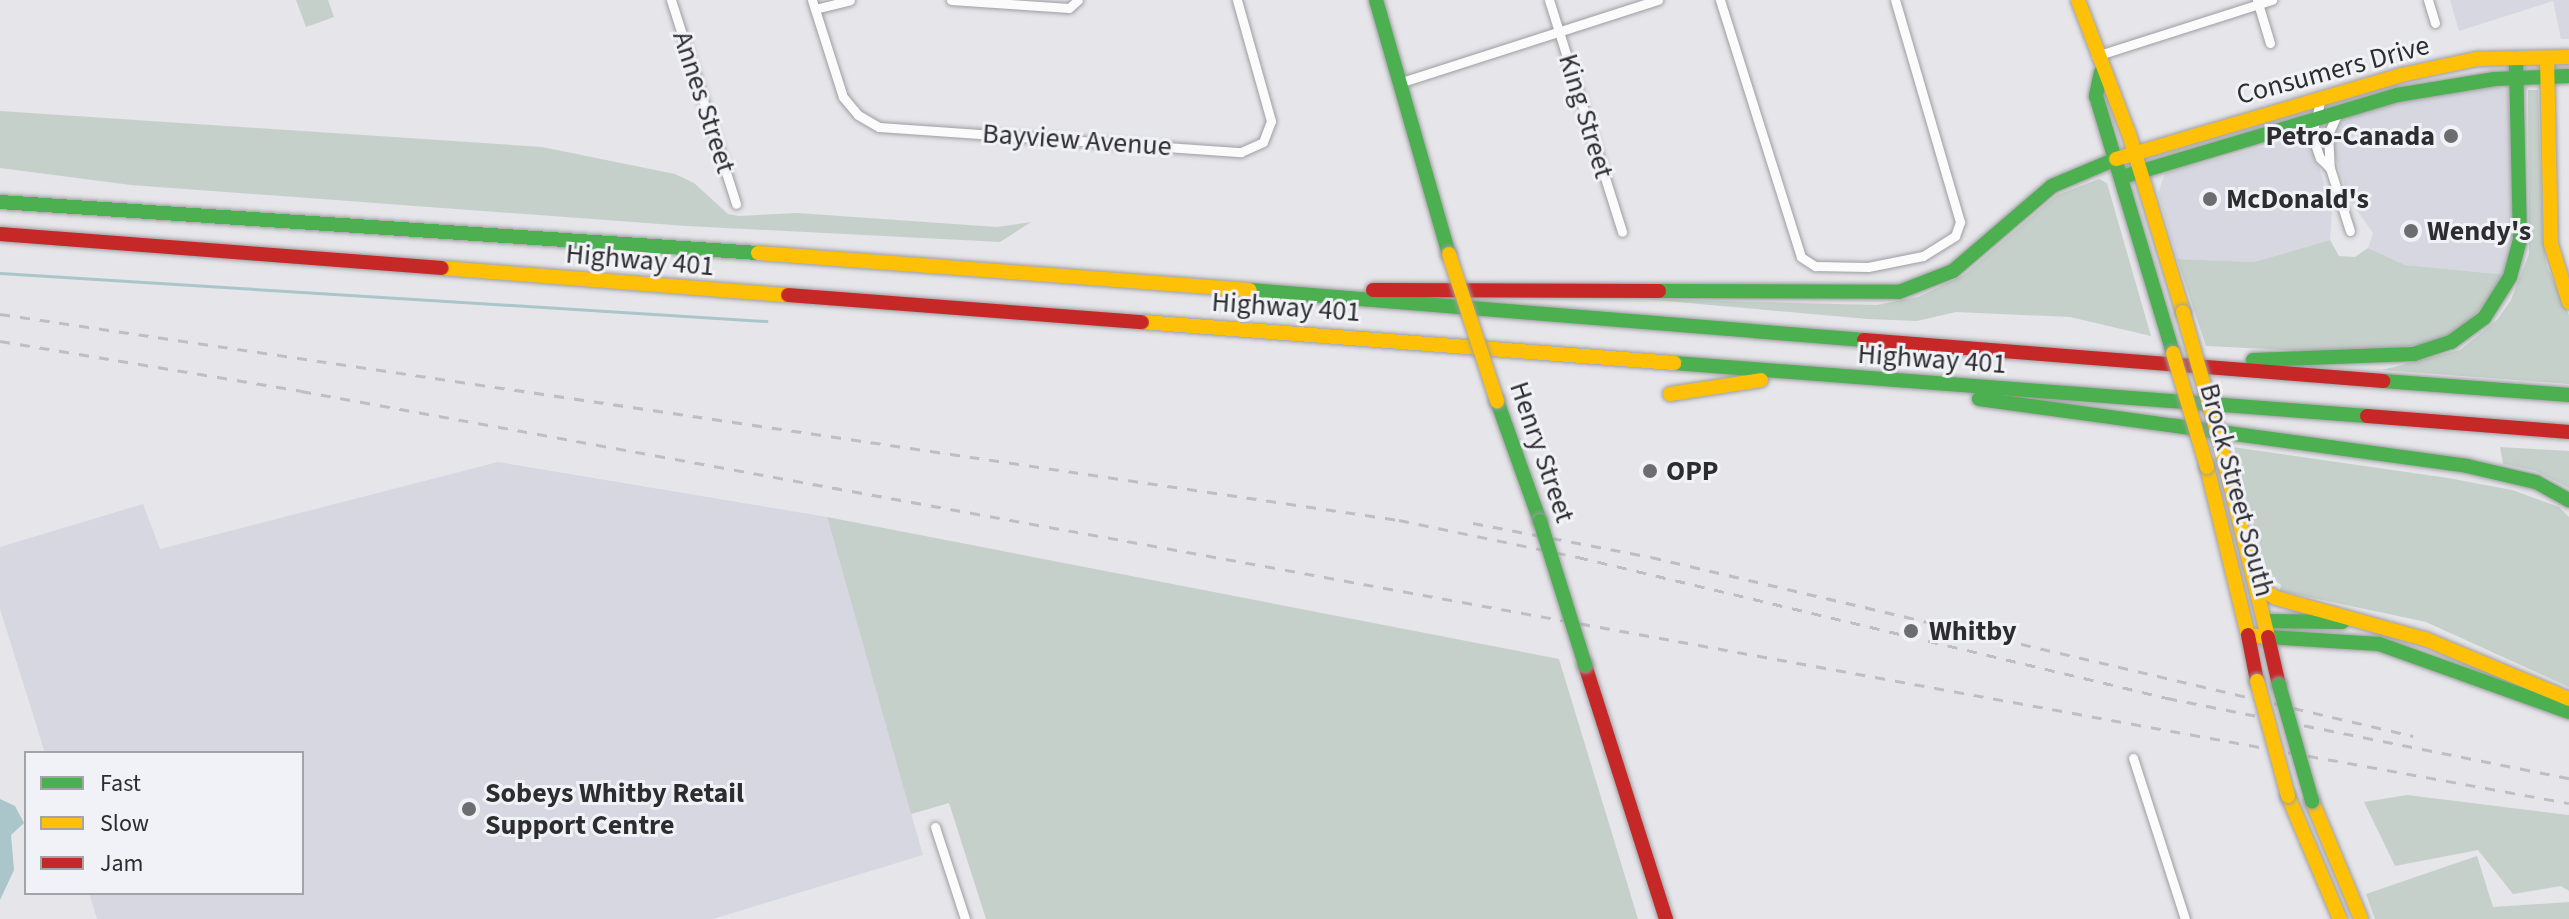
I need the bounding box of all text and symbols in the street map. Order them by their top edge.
street label: Annes Street [665,27,743,177]
street label: Consumers Drive [2233,28,2433,112]
street label: King Street [1551,50,1621,182]
street label: Bayview Avenue [981,117,1173,163]
place label: Petro-Canada [2266,119,2435,153]
marker: Petro-Canada [2442,127,2460,145]
place label: McDonald's [2226,182,2369,216]
marker: McDonald's [2201,190,2219,208]
place label: Wendy's [2427,214,2531,248]
marker: Wendy's [2402,222,2420,240]
street label: Highway 401 [564,237,716,283]
street label: Highway 401 [1211,285,1361,329]
street label: Highway 401 [1857,337,2007,381]
street label: Henry Street [1502,377,1582,527]
street label: Brock Street South [2192,380,2282,600]
place label: OPP [1666,454,1719,488]
marker: OPP [1641,462,1659,480]
place label: Whitby [1929,614,2017,648]
marker: Whitby [1900,620,1922,642]
legend [24,751,304,895]
text: Fast [100,766,141,801]
place label: Sobeys Whitby Retail Support Centre [485,776,744,842]
marker: Sobeys Whitby Retail Support Centre [460,800,478,818]
text: Slow [100,806,149,841]
text: Jam [100,846,144,881]

